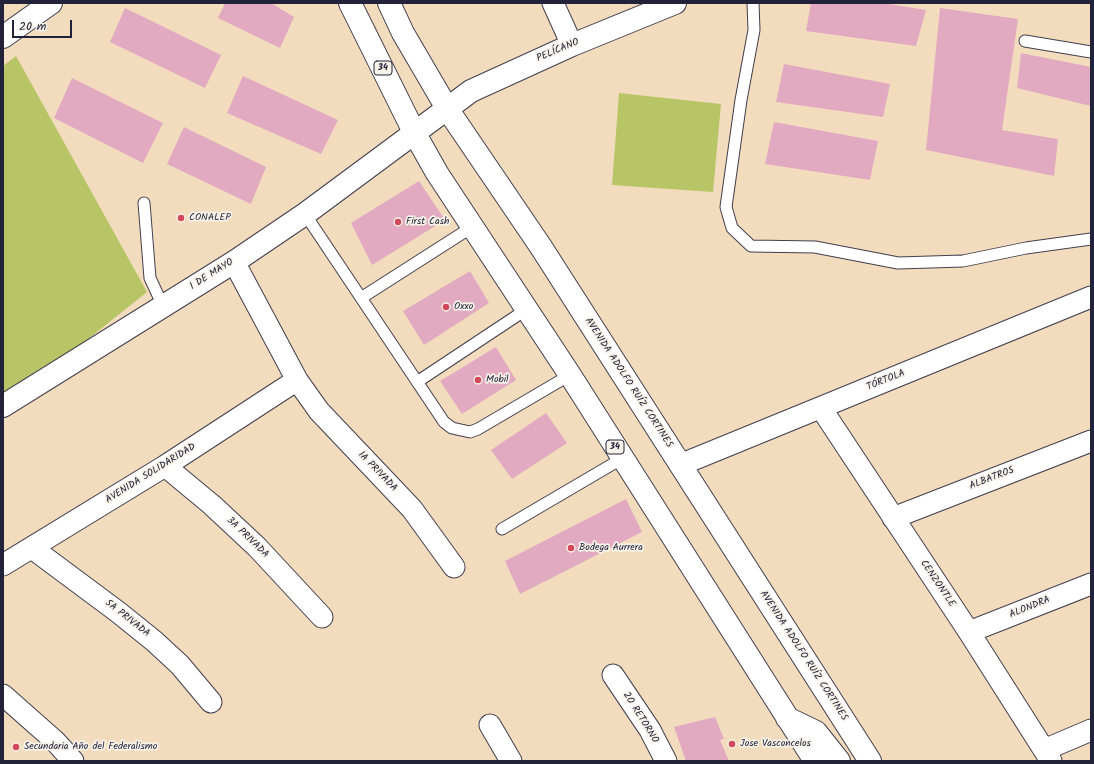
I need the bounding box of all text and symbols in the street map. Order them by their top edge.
scale bar [14,12,74,38]
text: 20 m [19,17,46,36]
street label: PELÍCANO [535,37,581,65]
road number: 34 [374,61,392,75]
place label: CONALEP [189,212,231,224]
marker: CONALEP [176,213,186,223]
place label: First Cash [406,216,449,228]
marker: First Cash [393,217,403,227]
street label: 1 DE MAYO [188,257,236,293]
place label: Oxxo [454,301,473,313]
marker: Oxxo [441,302,451,312]
street label: AVENIDA ADOLFO RUÍZ CORTINES [581,316,675,450]
street label: TÓRTOLA [865,368,907,394]
place label: Mobil [486,374,508,386]
marker: Mobil [473,375,483,385]
road number: 34 [606,440,624,454]
street label: AVENIDA SOLIDARIDAD [104,441,198,507]
street label: 1A PRIVADA [355,449,399,495]
street label: ALBATROS [968,465,1016,493]
street label: 3A PRIVADA [223,515,271,561]
place label: Bodega Aurrera [579,542,643,554]
marker: Bodega Aurrera [566,543,576,553]
street label: CENZONTLE [917,558,957,610]
street label: AVENIDA ADOLFO RUÍZ CORTINES [756,589,850,723]
street label: ALONDRA [1008,594,1052,622]
street label: 5A PRIVADA [102,598,152,640]
street label: 2O RETORNO [620,690,660,746]
place label: Jose Vasconcelos [740,738,811,750]
marker: Jose Vasconcelos [727,739,737,749]
place label: Secundaria Año del Federalismo [24,741,157,753]
marker: Secundaria Año del Federalismo [11,742,21,752]

